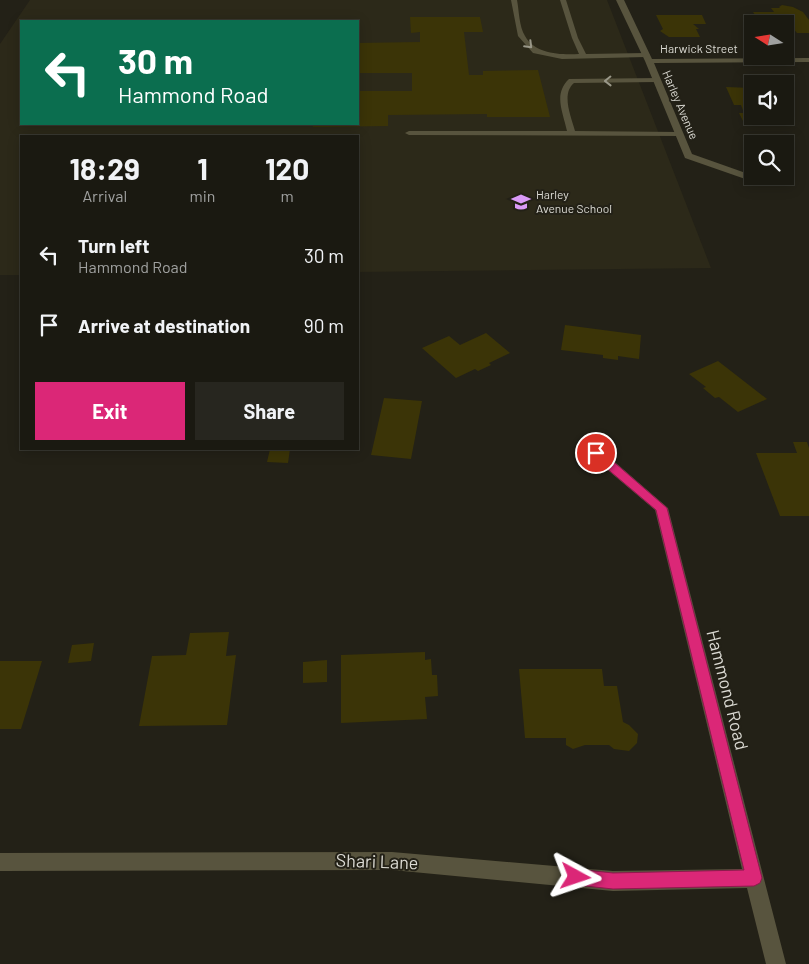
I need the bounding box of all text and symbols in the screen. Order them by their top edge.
north arrow [744,15,794,65]
map controls [744,15,794,185]
text: 30 m [118,39,193,81]
one-way arrow [524,39,533,48]
icon: left [35,40,100,105]
street label: Harwick Street [660,41,738,55]
street label: Harley Avenue [660,68,702,141]
button: sound [744,75,794,125]
one-way arrow [604,76,612,86]
text: Hammond Road [118,81,269,107]
button: search [744,135,794,185]
text: 18:29 [70,150,140,186]
text: 1 [197,150,208,186]
text: 120 [265,150,309,186]
text: Arrival [82,186,127,205]
text: min [190,186,215,205]
text: m [281,186,294,205]
place label: Harley Avenue School [536,187,612,215]
school or university icon: Harley Avenue School [510,191,532,213]
text: Turn left [78,234,149,257]
icon: left [35,241,63,269]
text: 30 m [304,244,344,267]
text: Hammond Road [78,257,188,276]
icon: arrive [35,311,63,339]
text: Arrive at destination [78,314,250,337]
text: 90 m [304,314,344,337]
button: Exit [35,382,185,440]
button: Share [195,382,344,440]
pin [575,432,617,474]
icon: arrive [582,439,610,467]
street label: Hammond Road [702,627,754,752]
street label: Shari Lane [335,849,419,873]
position arrow [549,850,601,902]

